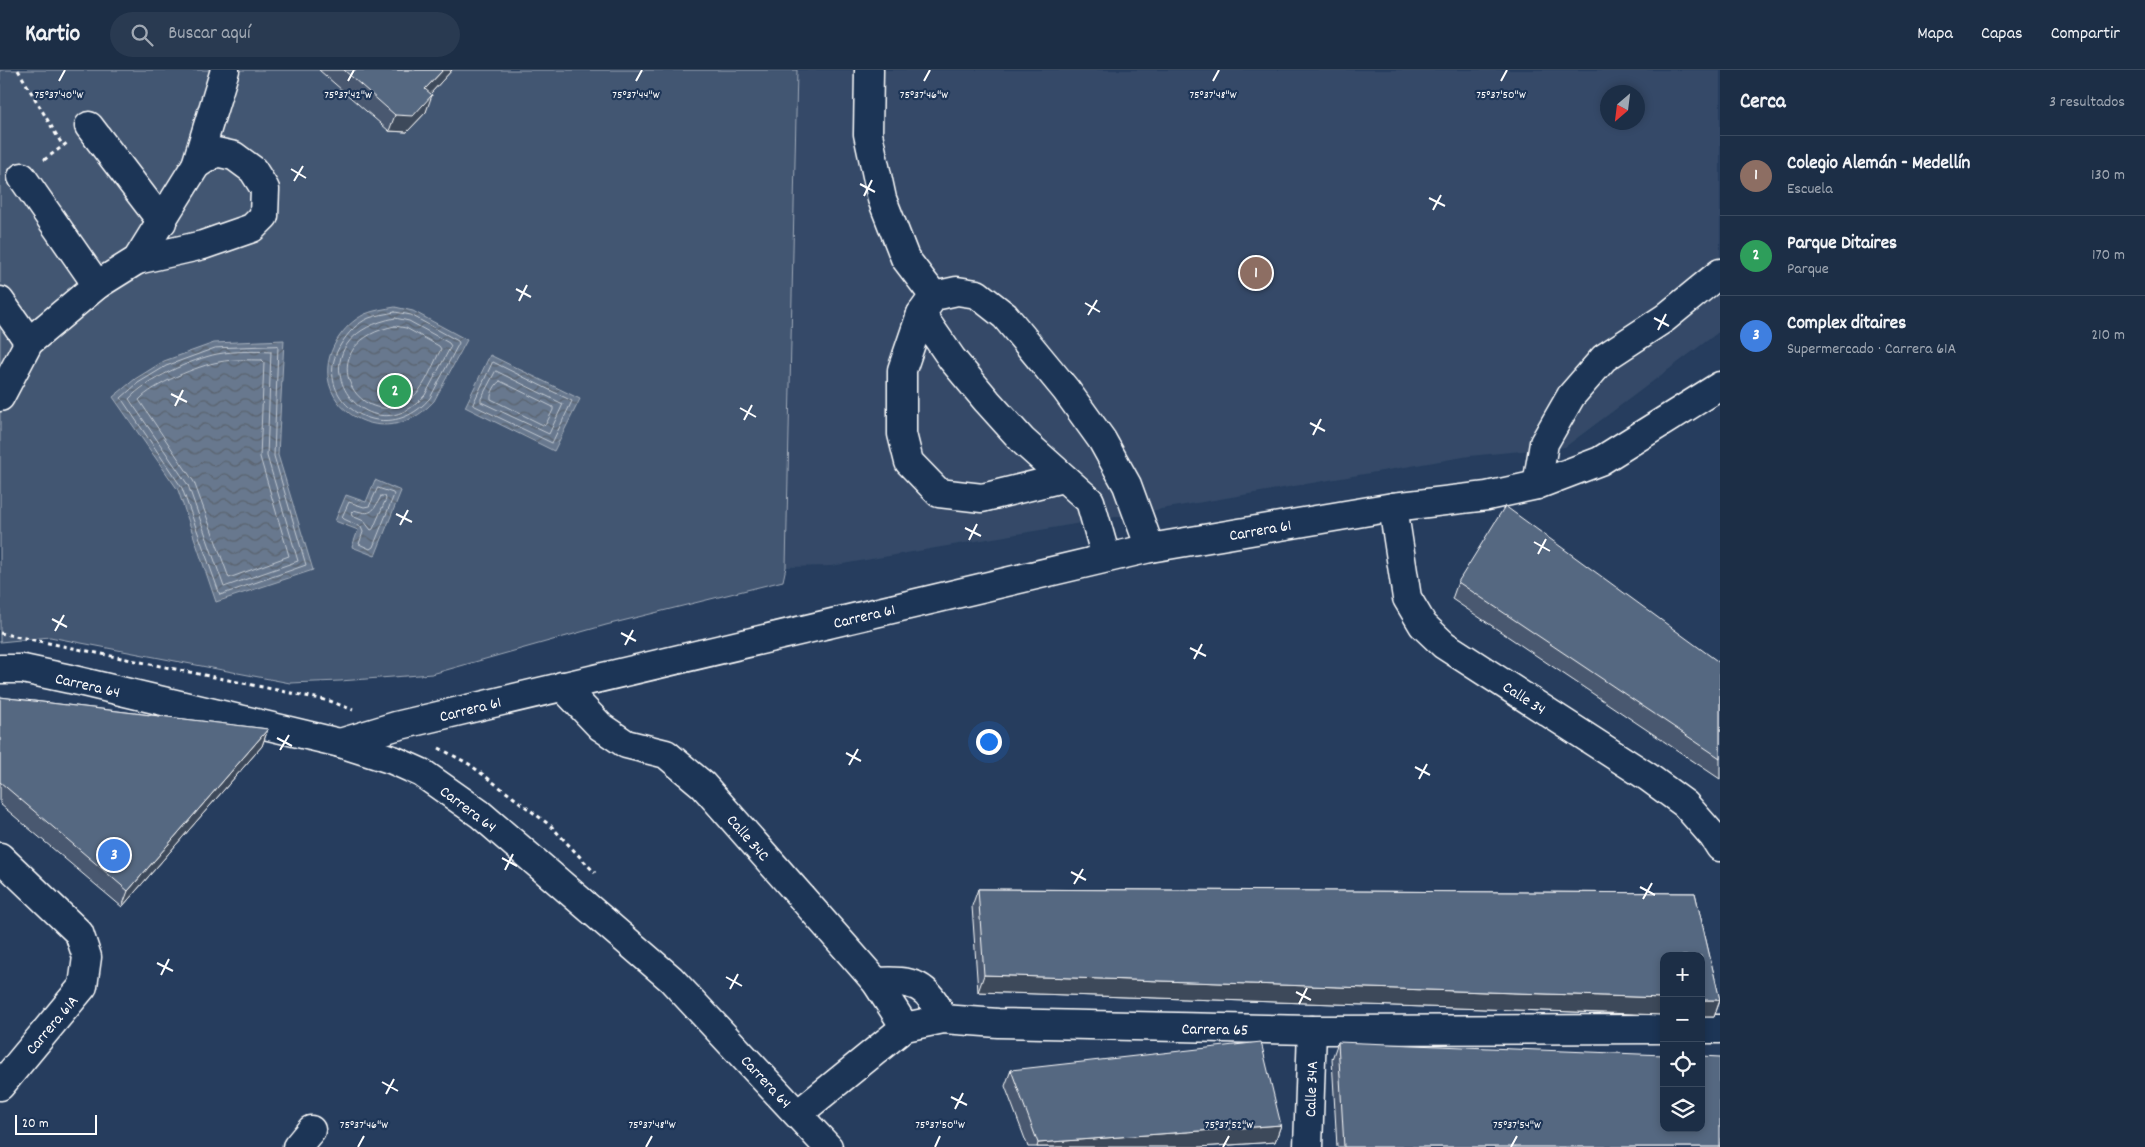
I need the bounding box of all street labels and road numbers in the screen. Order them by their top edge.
street label: Carrera 61 [1228,515,1293,548]
street label: Carrera 61 [831,599,898,636]
street label: Carrera 64 [53,668,122,705]
street label: Calle 34 [1497,677,1550,722]
street label: Carrera 61 [437,692,504,729]
street label: Carrera 64 [434,781,501,839]
street label: Calle 34C [720,810,774,867]
street label: Carrera 61A [21,991,85,1060]
street label: Carrera 65 [1181,1018,1248,1043]
street label: Carrera 64 [734,1051,796,1115]
street label: Calle 34A [1300,1060,1325,1118]

